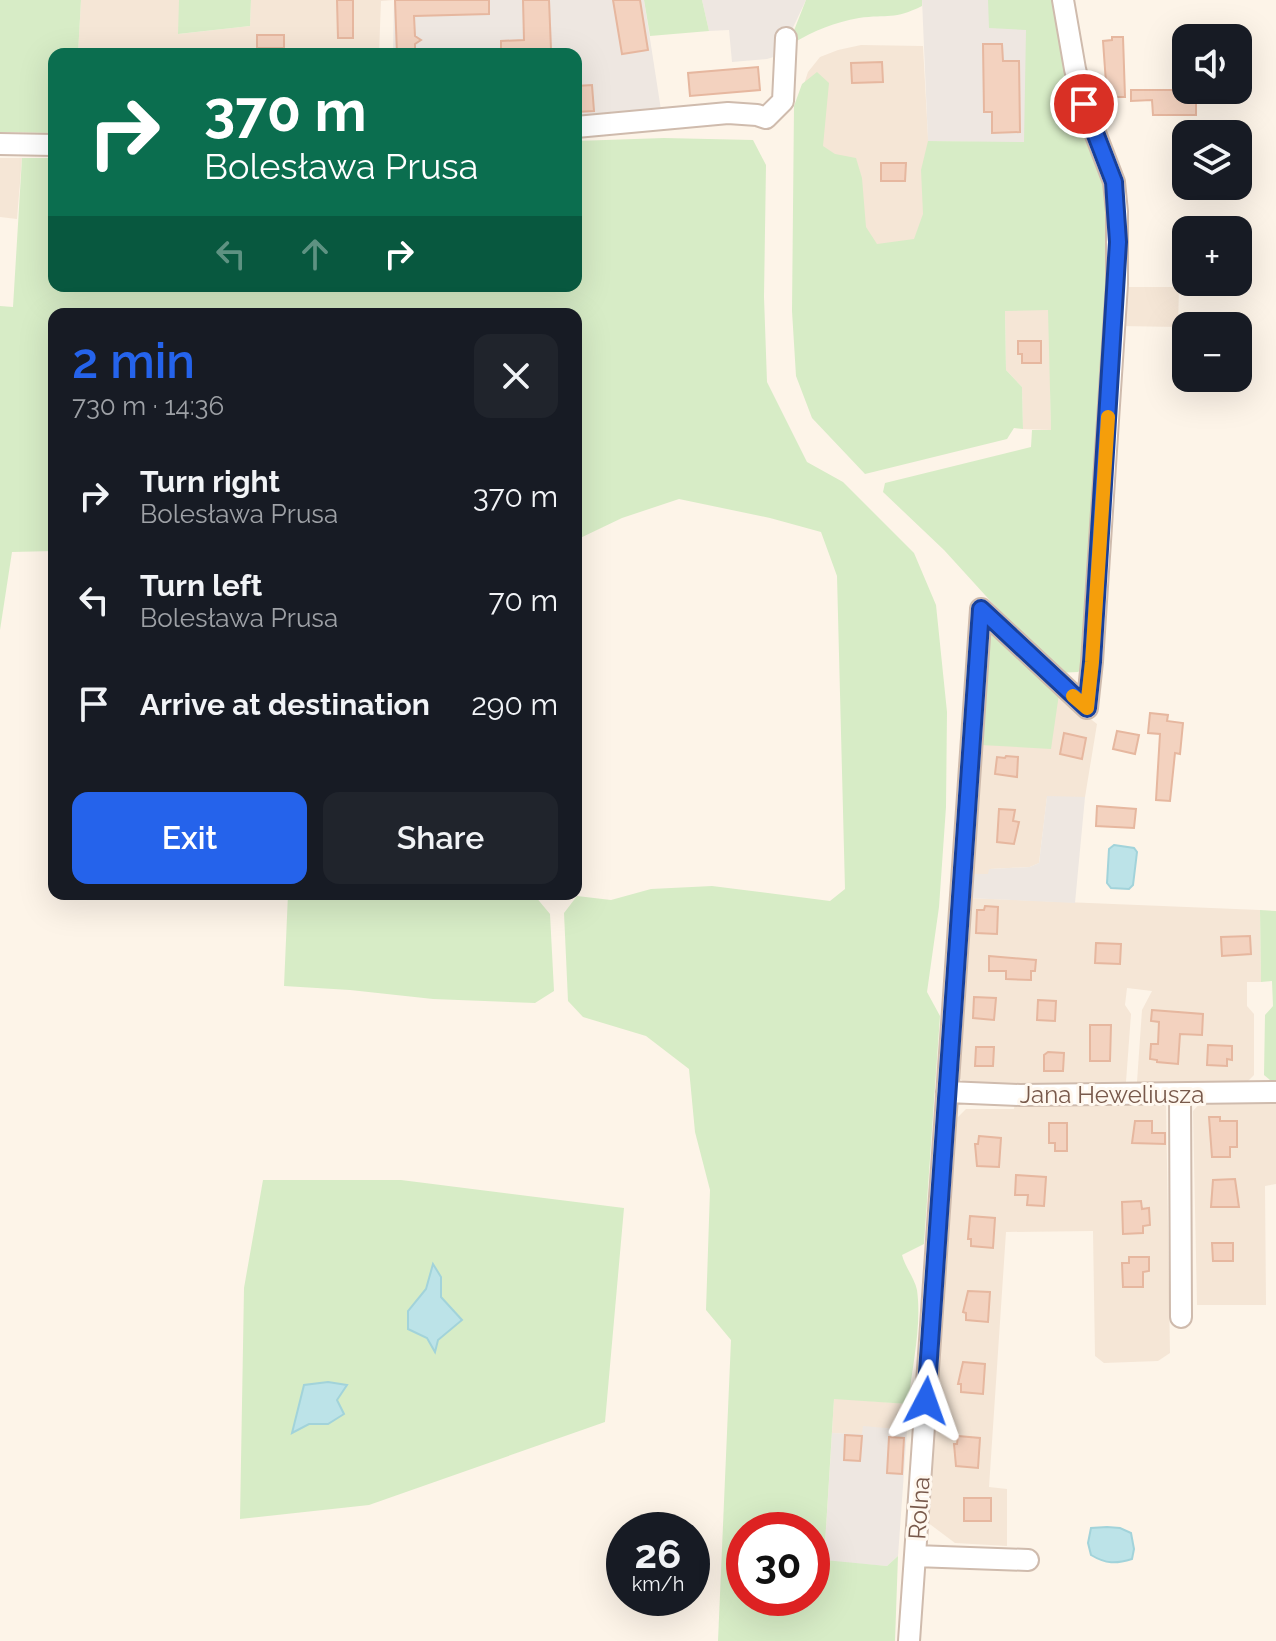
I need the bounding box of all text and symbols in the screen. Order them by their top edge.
map controls [1172,24,1252,392]
button: sound [1172,24,1252,104]
pin [1050,70,1118,138]
text: 370 m [204,78,367,144]
icon: right [72,80,176,184]
icon: arrive [1062,82,1106,126]
button: layers [1172,120,1252,200]
text: Bolesława Prusa [204,145,478,187]
button: + [1172,216,1252,296]
icon: left [209,232,253,276]
icon: ahead [293,232,337,276]
icon: right [377,232,421,276]
button: − [1172,312,1252,392]
text: 2 min [72,333,195,389]
button: close [474,334,558,418]
text: 730 m · 14:36 [72,391,224,421]
text: Turn right [140,464,280,499]
icon: right [72,474,116,518]
text: 370 m [473,479,558,514]
text: Bolesława Prusa [140,499,338,529]
text: Turn left [140,568,262,603]
icon: left [72,578,116,622]
text: 70 m [488,583,558,618]
text: Bolesława Prusa [140,603,338,633]
icon: arrive [72,682,116,726]
text: Arrive at destination [140,687,430,722]
text: 290 m [471,687,558,722]
button: Exit [72,792,307,884]
button: Share [323,792,558,884]
street label: Jana Heweliusza [1020,1080,1204,1109]
position arrow [884,1359,968,1443]
street label: Rolna [902,1475,936,1541]
speed limit sign: 30 [726,1512,830,1616]
text: 26 [635,1530,681,1577]
text: km/h [632,1572,684,1596]

